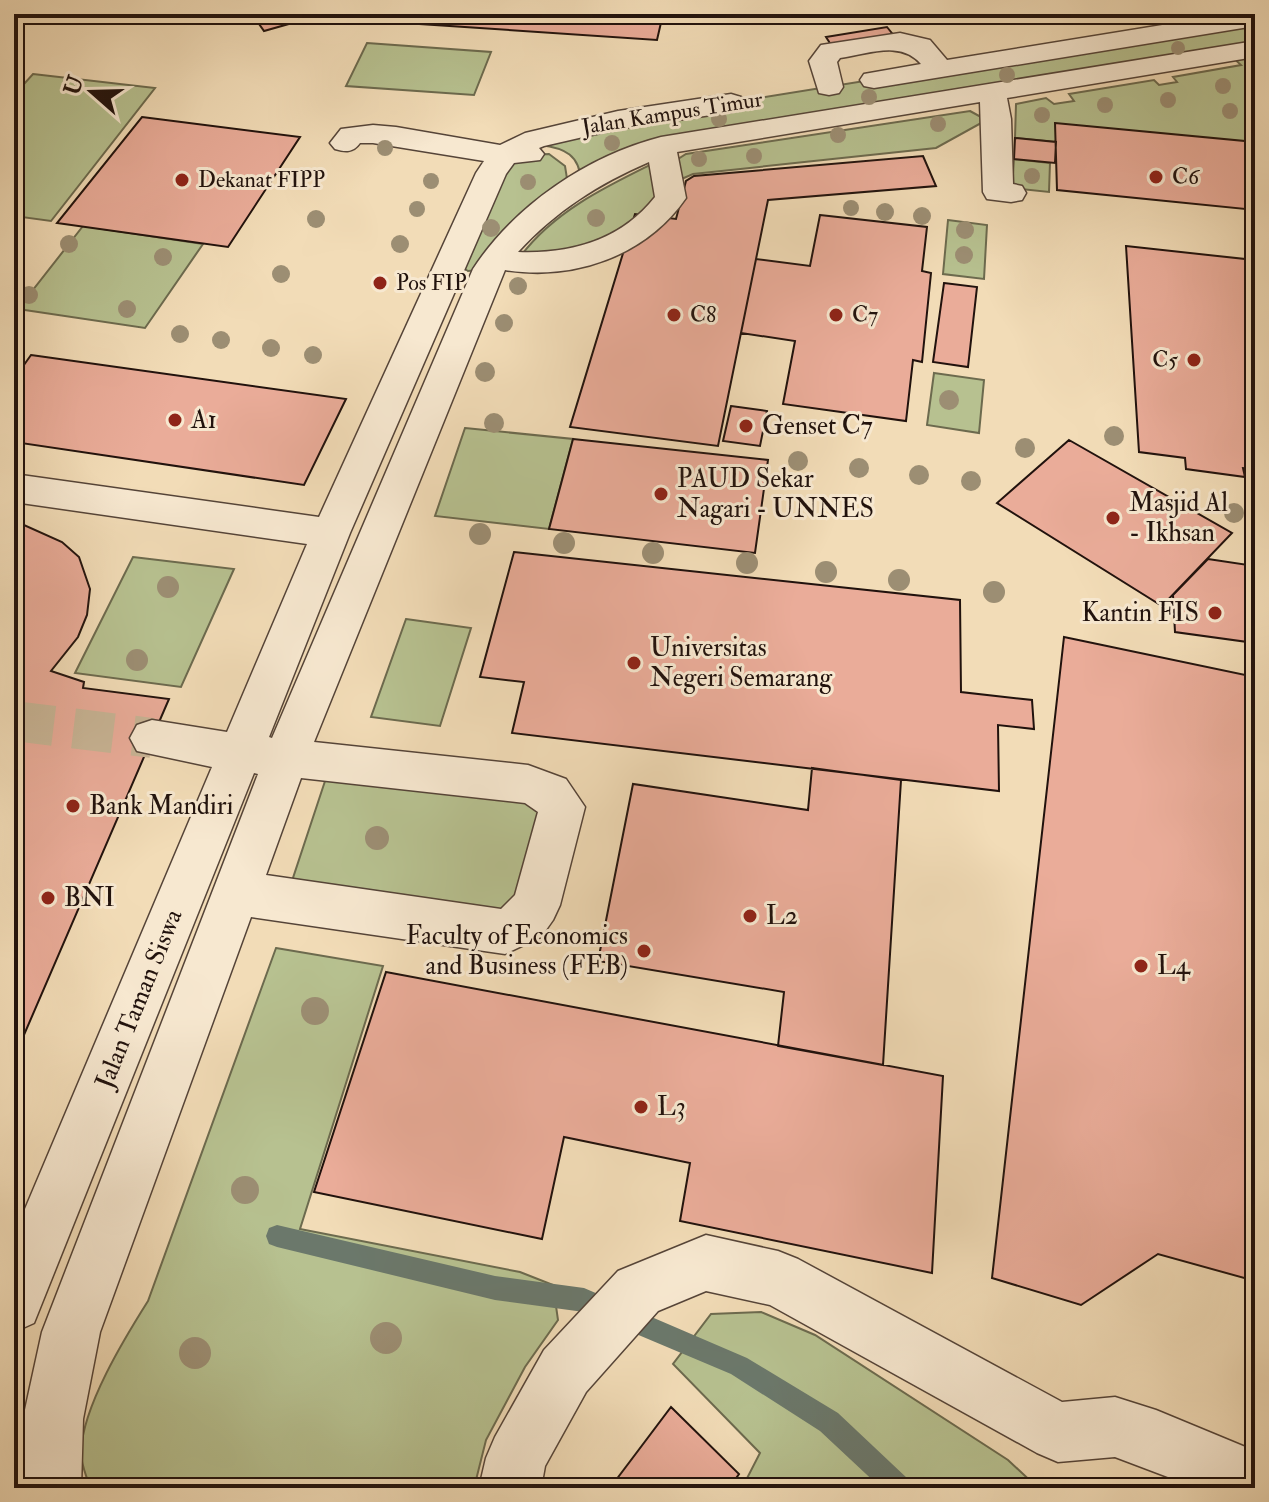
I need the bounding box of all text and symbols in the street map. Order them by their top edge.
north arrow [52,52,132,132]
text: U [58,72,91,99]
street label: Jalan Kampus Timur [579,85,765,142]
place label: C6 [1172,163,1201,191]
place label: Dekanat FIPP [198,166,325,194]
marker: C6 [1147,168,1165,186]
marker: Dekanat FIPP [173,171,191,189]
place label: Pos FIP [396,269,467,297]
marker: Pos FIP [371,274,389,292]
place label: C8 [690,301,716,329]
place label: C7 [852,301,878,329]
marker: C8 [665,306,683,324]
marker: C7 [827,306,845,324]
place label: C5 [1152,346,1178,374]
marker: C5 [1185,351,1203,369]
place label: A1 [190,404,217,436]
place label: Genset C7 [762,410,873,442]
marker: A1 [166,411,184,429]
marker: Genset C7 [737,417,755,435]
place label: PAUD Sekar Nagari - UNNES [677,463,874,525]
marker: PAUD Sekar Nagari - UNNES [652,485,670,503]
place label: Masjid Al - Ikhsan [1129,487,1228,549]
marker: Masjid Al - Ikhsan [1104,509,1122,527]
place label: Kantin FIS [1081,597,1199,629]
marker: Kantin FIS [1206,604,1224,622]
place label: Universitas Negeri Semarang [650,632,833,694]
marker: Universitas Negeri Semarang [625,654,643,672]
place label: Bank Mandiri [89,790,233,822]
marker: Bank Mandiri [64,797,82,815]
place label: BNI [64,882,115,914]
marker: BNI [39,889,57,907]
place label: L2 [766,900,798,932]
street label: Jalan Taman Siswa [88,904,190,1094]
marker: L2 [741,907,759,925]
place label: Faculty of Economics and Business (FEB) [406,920,628,982]
marker: Faculty of Economics and Business (FEB) [635,942,653,960]
place label: L4 [1157,950,1191,982]
marker: L4 [1132,957,1150,975]
place label: L3 [657,1091,686,1123]
marker: L3 [632,1098,650,1116]

